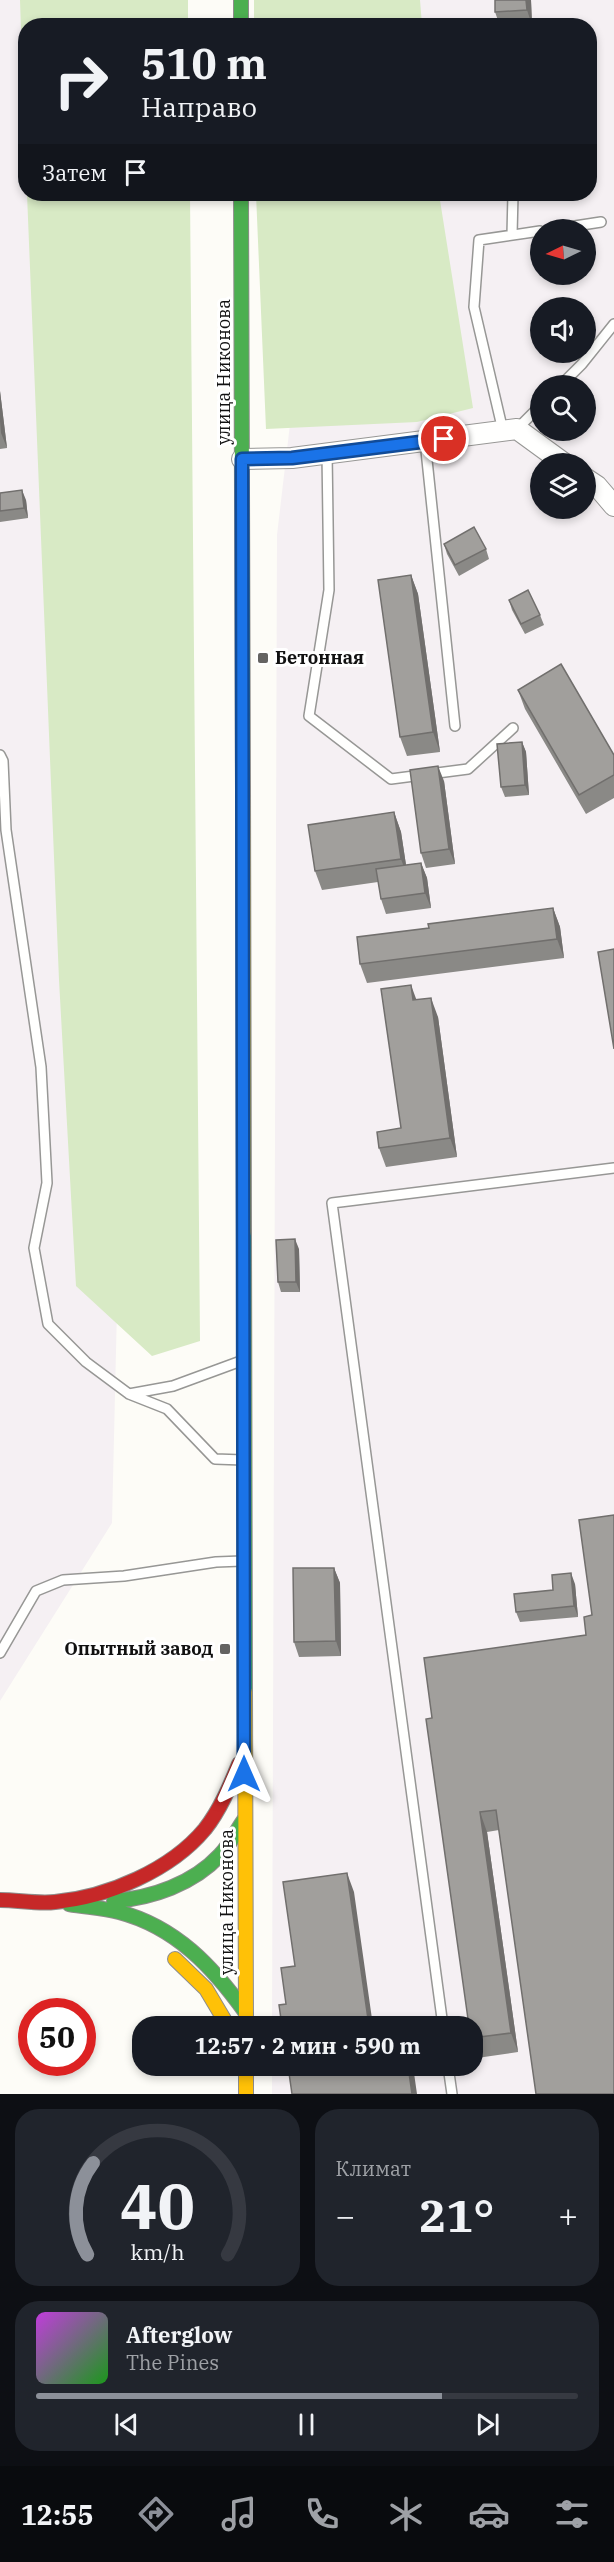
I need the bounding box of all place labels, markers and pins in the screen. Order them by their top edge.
pin [418,413,469,464]
place label: Бетонная [275,646,364,669]
marker: Бетонная [256,651,270,665]
place label: Опытный завод [64,1637,213,1660]
marker: Опытный завод [218,1642,232,1656]

